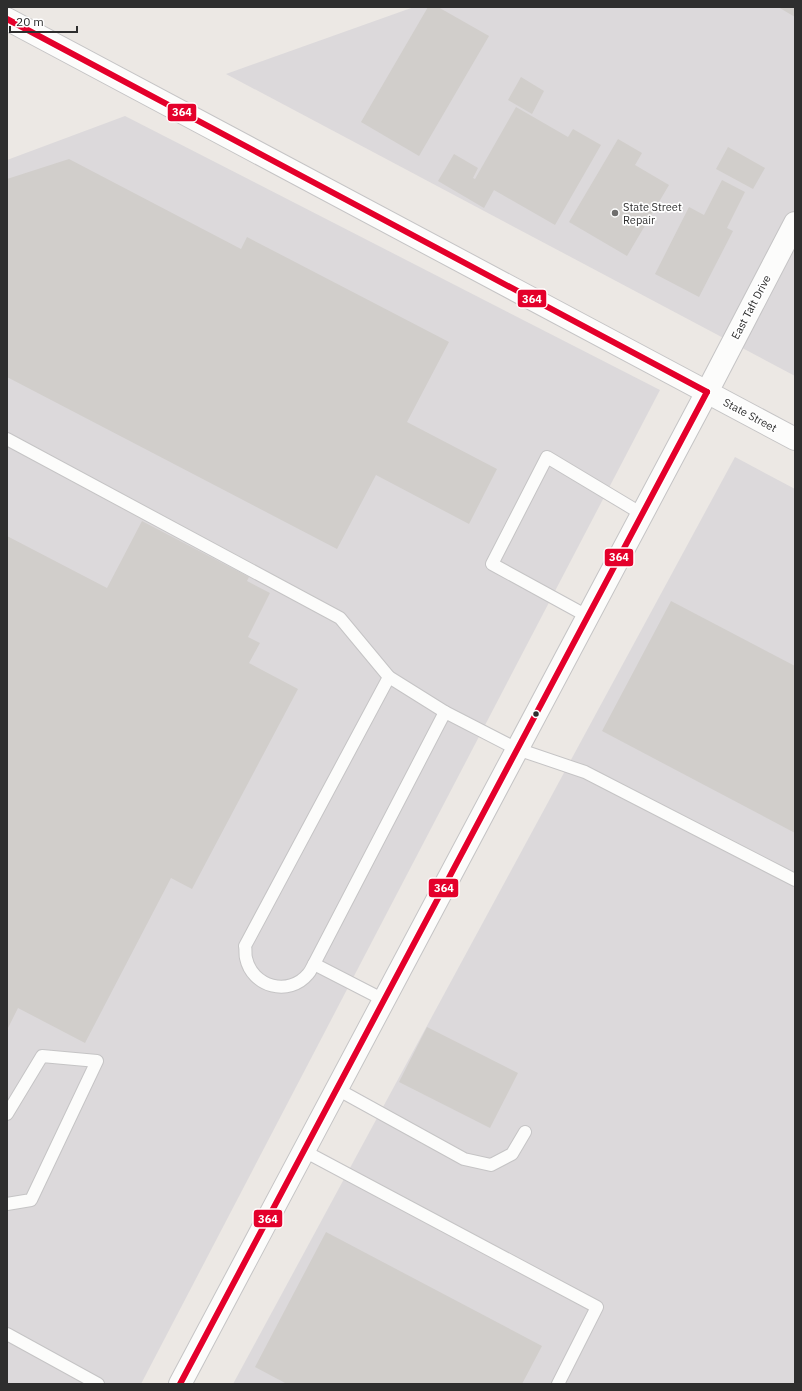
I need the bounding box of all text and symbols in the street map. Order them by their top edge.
scale bar [10,8,77,34]
text: 20 m [16,14,44,29]
line badge: 364 [167,103,197,122]
text: 364 [172,105,192,119]
place label: State Street Repair [623,200,682,227]
marker: State Street Repair [610,208,620,218]
street label: East Taft Drive [728,272,774,342]
line badge: 364 [517,289,547,308]
text: 364 [522,292,542,306]
street label: State Street [721,395,779,435]
line badge: 364 [604,548,634,567]
text: 364 [609,550,629,564]
unlabelled marker [531,709,541,719]
line badge: 364 [428,878,459,898]
text: 364 [434,881,454,895]
line badge: 364 [253,1209,283,1228]
text: 364 [258,1212,278,1226]

